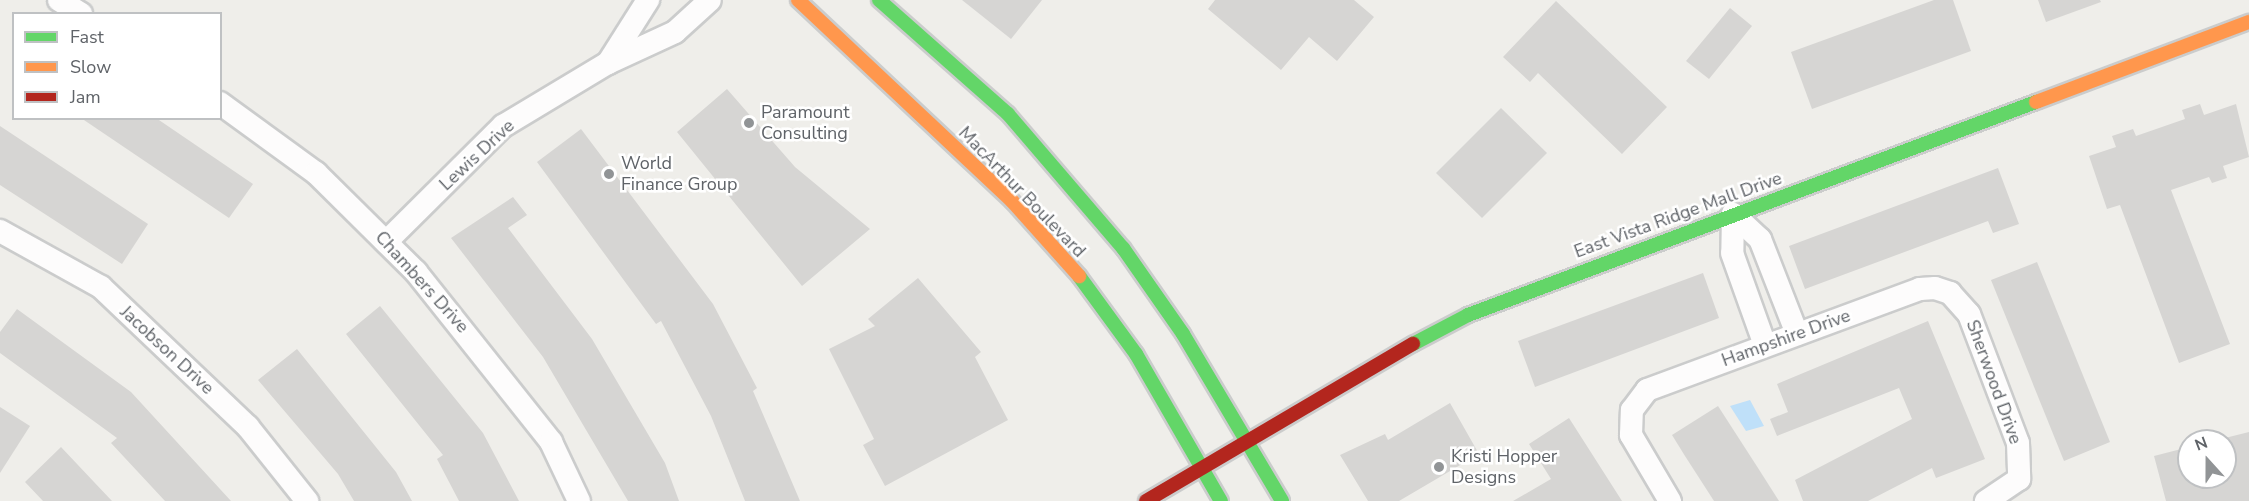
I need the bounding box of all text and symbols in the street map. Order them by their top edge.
legend [12,12,222,120]
text: Fast [70,25,104,49]
text: Slow [70,55,111,79]
text: Jam [70,85,101,109]
place label: Paramount Consulting [761,102,849,144]
street label: Lewis Drive [435,115,519,195]
marker: Paramount Consulting [742,116,756,130]
street label: MacArthur Boulevard [954,122,1090,262]
place label: World Finance Group [621,153,737,195]
marker: World Finance Group [602,167,616,181]
street label: East Vista Ridge Mall Drive [1571,167,1785,263]
street label: Chambers Drive [371,227,473,337]
street label: Jacobson Drive [116,301,218,399]
street label: Hampshire Drive [1719,305,1853,371]
street label: Sherwood Drive [1962,317,2026,447]
north arrow [2177,429,2237,489]
text: N [2192,432,2211,456]
place label: Kristi Hopper Designs [1451,446,1557,488]
marker: Kristi Hopper Designs [1432,460,1446,474]

